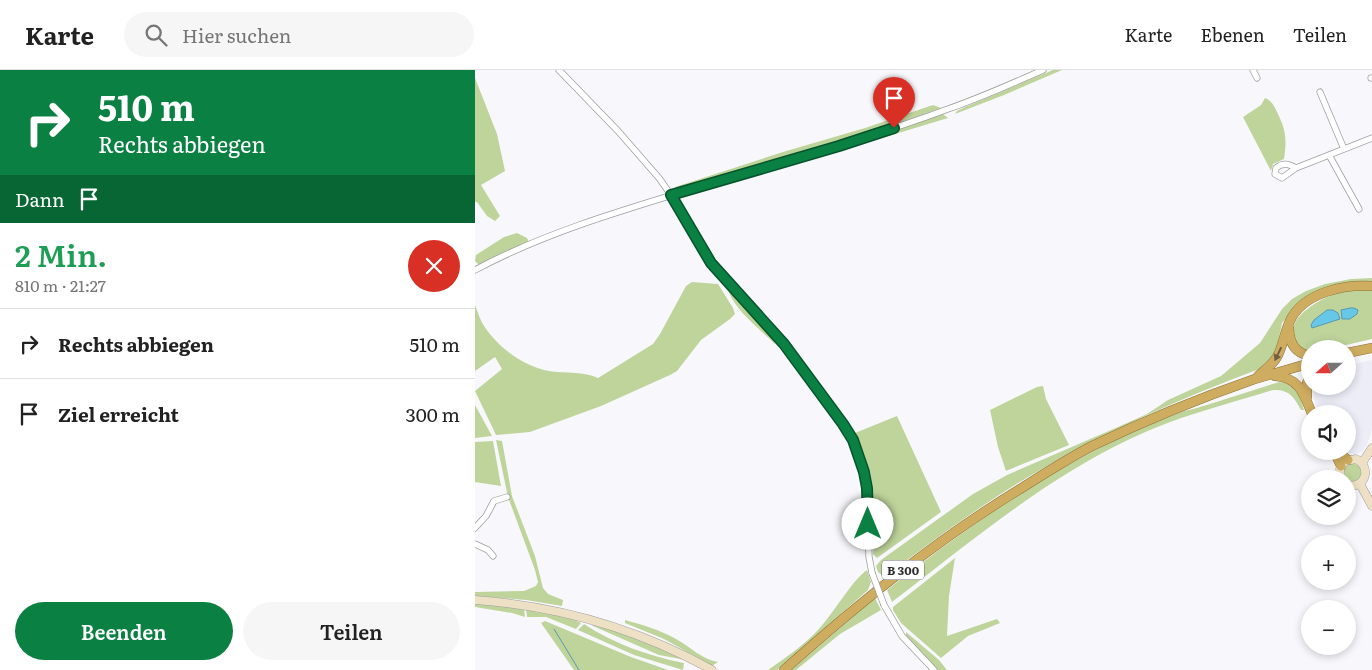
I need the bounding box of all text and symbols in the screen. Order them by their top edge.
search box [124,12,474,57]
text: Karte [25,17,94,52]
icon: search [142,21,170,49]
text: Hier suchen [182,21,291,49]
text: Karte [1125,21,1172,48]
text: Ebenen [1200,21,1265,48]
text: Teilen [1293,21,1347,48]
pin [873,77,915,128]
text: 510 m [98,80,195,132]
icon: arrive [880,84,908,112]
icon: right [15,90,80,155]
text: Rechts abbiegen [98,127,266,160]
text: Dann [15,185,65,213]
icon: arrive [75,185,103,213]
text: 2 Min. [15,232,107,276]
button: close [408,240,460,292]
text: 810 m · 21:27 [15,273,106,297]
icon: right [15,330,43,358]
text: Rechts abbiegen [58,330,214,358]
text: 510 m [409,330,460,358]
north arrow [1301,340,1356,395]
map controls [1301,340,1356,655]
one-way arrow [1274,347,1282,361]
icon: arrive [15,400,43,428]
text: Ziel erreicht [58,400,179,428]
text: 300 m [406,400,460,428]
button: sound [1301,405,1356,460]
button: layers [1301,470,1356,525]
position arrow [841,497,893,549]
button: + [1301,535,1356,590]
road number: B 300 [882,560,924,580]
button: − [1301,600,1356,655]
button: Beenden [15,602,233,660]
button: Teilen [243,602,460,660]

